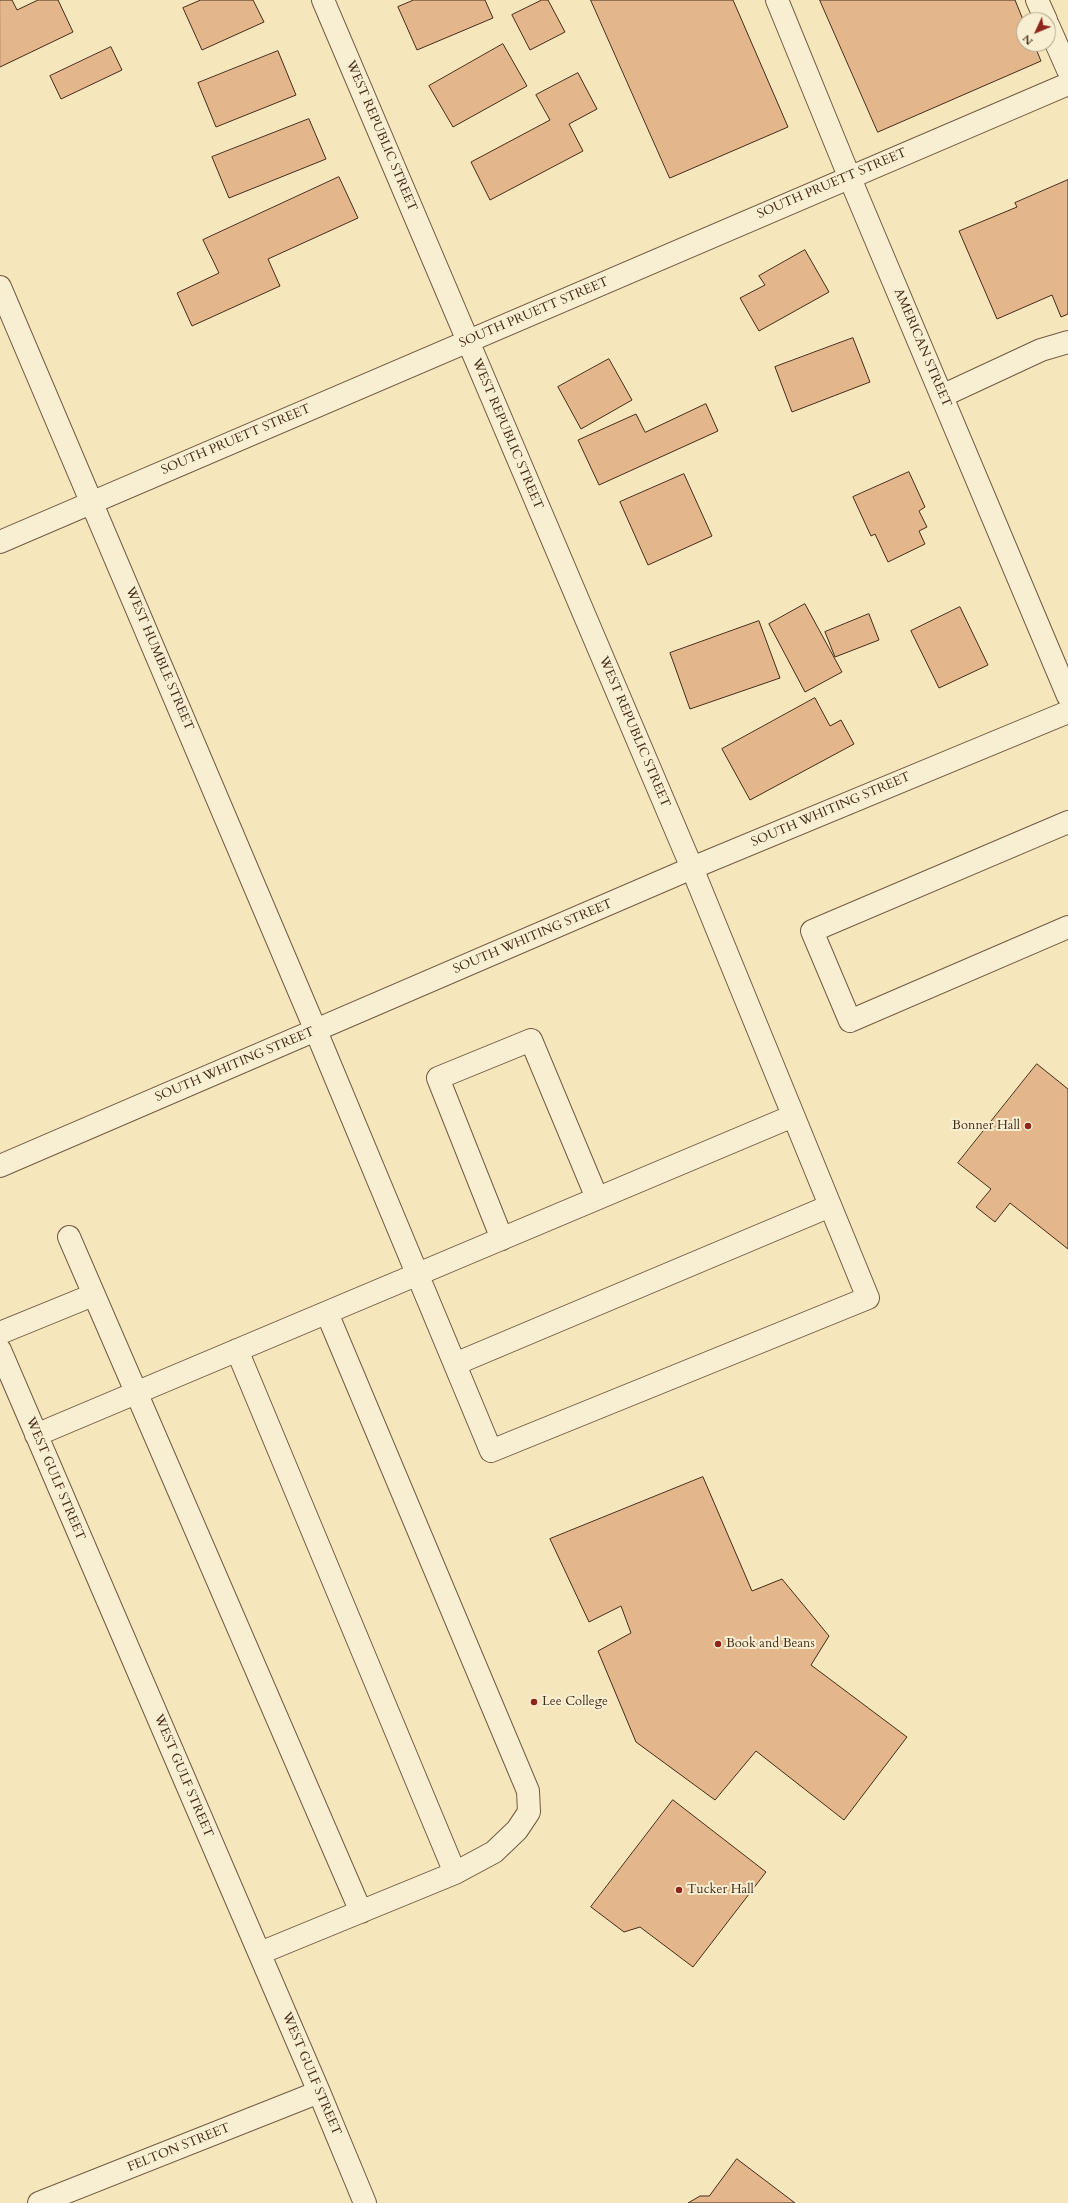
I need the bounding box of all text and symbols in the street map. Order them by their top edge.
north arrow [1016,12,1056,52]
text: N [1019,31,1036,49]
street label: WEST REPUBLIC STREET [342,58,420,214]
street label: SOUTH PRUETT STREET [755,145,909,223]
street label: SOUTH PRUETT STREET [457,274,611,352]
street label: AMERICAN STREET [890,286,954,410]
street label: WEST REPUBLIC STREET [468,356,546,512]
street label: SOUTH PRUETT STREET [159,401,313,479]
street label: WEST HUMBLE STREET [122,585,196,733]
street label: WEST REPUBLIC STREET [595,654,673,810]
street label: SOUTH WHITING STREET [749,769,913,851]
street label: SOUTH WHITING STREET [451,896,615,978]
street label: SOUTH WHITING STREET [153,1024,317,1106]
place label: Bonner Hall [952,1118,1020,1134]
marker: Bonner Hall [1023,1121,1033,1131]
street label: WEST GULF STREET [22,1415,88,1543]
place label: Book and Beans [726,1636,815,1652]
marker: Book and Beans [713,1639,723,1649]
place label: Lee College [542,1694,608,1710]
marker: Lee College [529,1697,539,1707]
street label: WEST GULF STREET [150,1712,216,1840]
place label: Tucker Hall [687,1882,754,1898]
marker: Tucker Hall [674,1885,684,1895]
street label: WEST GULF STREET [278,2010,344,2138]
street label: FELTON STREET [125,2120,233,2176]

